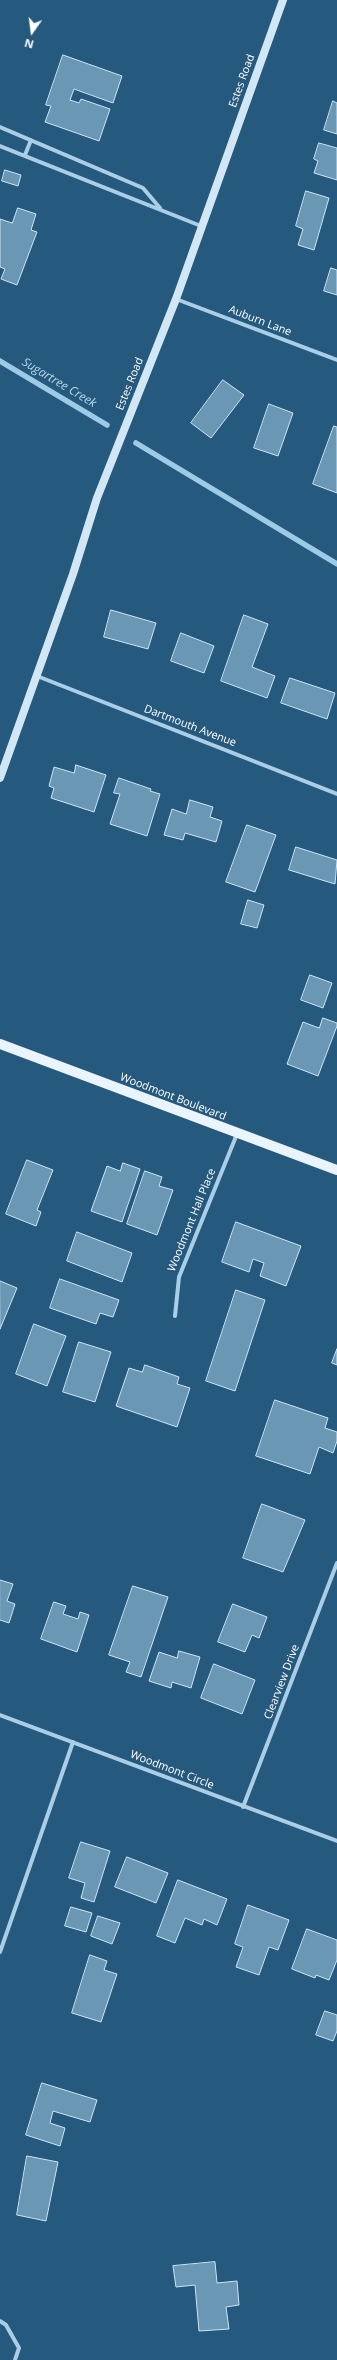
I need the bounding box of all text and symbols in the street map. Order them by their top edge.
north arrow [12,12,52,52]
text: N [23,36,35,52]
street label: Estes Road [226,53,258,109]
street label: Auburn Lane [227,303,293,339]
water label: Sugartree Creek [19,355,99,411]
street label: Estes Road [113,356,147,412]
street label: Dartmouth Avenue [142,702,238,750]
street label: Woodmont Boulevard [118,1071,228,1123]
street label: Woodmont Hall Place [165,1167,219,1273]
street label: Clearview Drive [262,1643,302,1721]
street label: Woodmont Circle [128,1748,216,1792]

